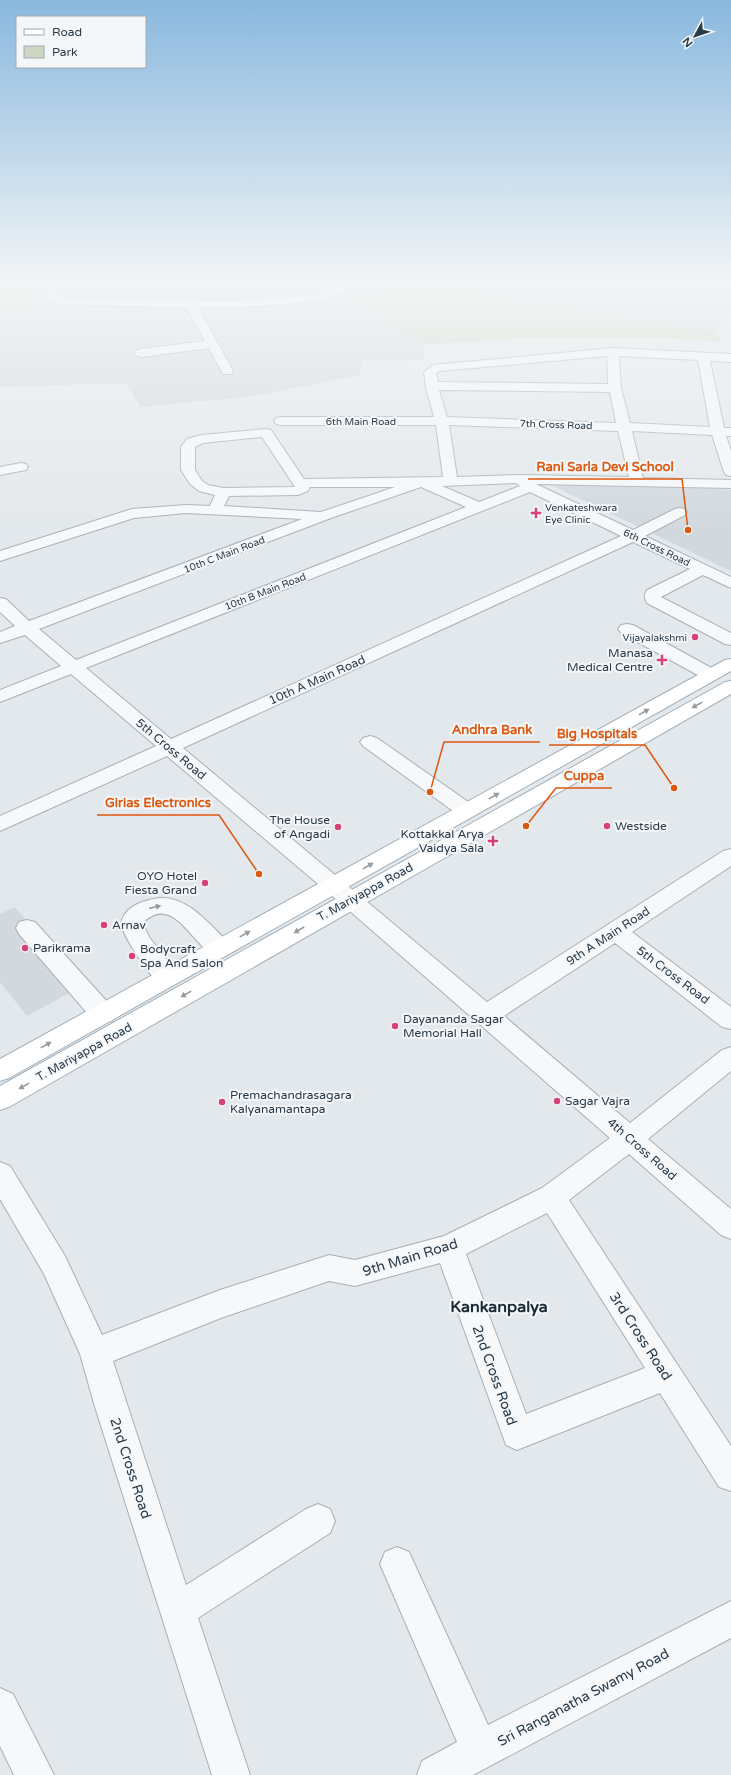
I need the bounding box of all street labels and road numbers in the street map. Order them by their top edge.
street label: 6th Main Road [326,416,396,428]
street label: 7th Cross Road [519,418,593,432]
street label: 6th Cross Road [621,527,692,569]
street label: 10th C Main Road [182,534,267,576]
street label: 10th B Main Road [223,571,308,613]
street label: 10th A Main Road [267,652,367,708]
street label: 5th Cross Road [133,716,209,782]
street label: T. Mariyappa Road [315,860,415,924]
street label: 9th A Main Road [564,904,652,968]
street label: 5th Cross Road [634,943,712,1007]
street label: T. Mariyappa Road [34,1020,134,1084]
street label: 4th Cross Road [604,1115,680,1183]
street label: 9th Main Road [361,1235,460,1280]
street label: 3rd Cross Road [606,1289,675,1384]
street label: 2nd Cross Road [469,1323,521,1428]
street label: 2nd Cross Road [106,1415,155,1521]
street label: Sri Ranganatha Swamy Road [495,1645,672,1750]

